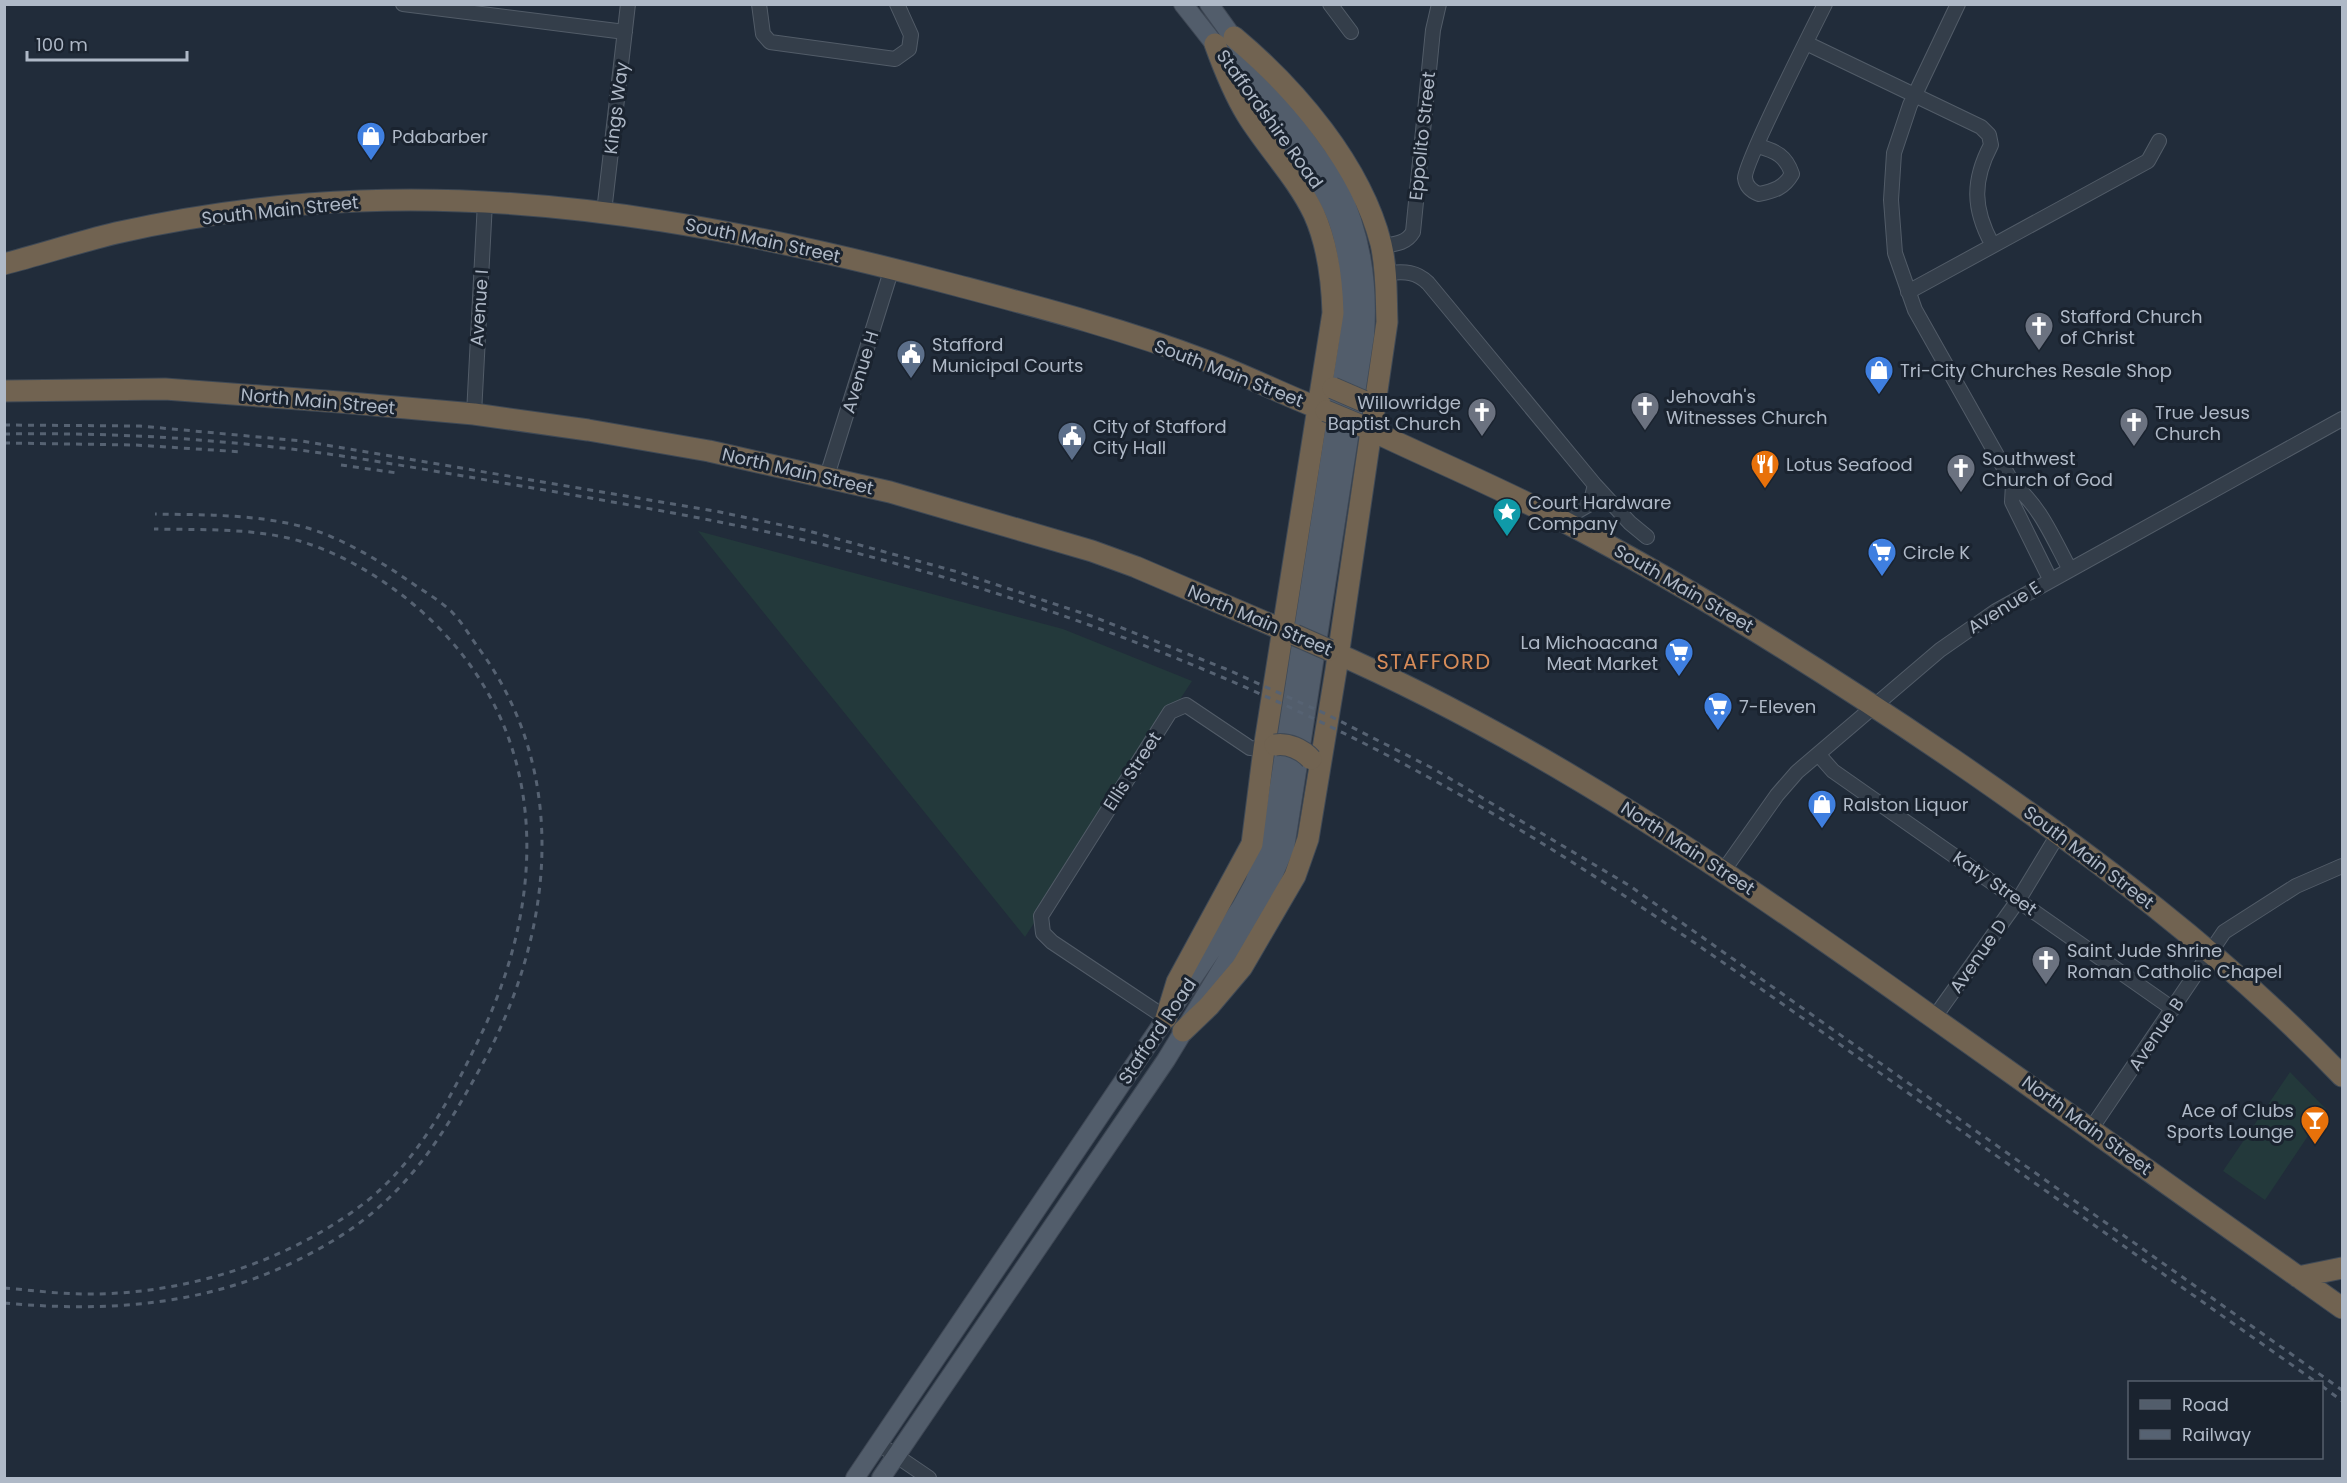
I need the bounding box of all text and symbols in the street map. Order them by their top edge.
scale bar [27,24,188,62]
text: 100 m [36,32,88,57]
street label: Staffordshire Road [1211,44,1329,194]
street label: Kings Way [598,60,634,156]
street label: Eppolito Street [1403,70,1441,202]
shop icon: Pdabarber [355,120,387,162]
place label: Pdabarber [392,124,488,149]
street label: South Main Street [200,189,360,231]
street label: South Main Street [683,211,843,269]
street label: Avenue I [464,269,494,347]
place label: Stafford Church of Christ [2060,304,2202,350]
church icon: Stafford Church of Christ [2023,310,2055,352]
street label: Avenue H [836,328,884,416]
place label: Stafford Municipal Courts [932,332,1084,378]
street label: South Main Street [1151,333,1307,413]
public building icon: Stafford Municipal Courts [895,338,927,380]
shop icon: Tri-City Churches Resale Shop [1863,354,1895,396]
place label: Tri-City Churches Resale Shop [1900,358,2172,383]
street label: North Main Street [240,382,396,420]
place label: Jehovah's Witnesses Church [1666,384,1827,430]
place label: Willowridge Baptist Church [1328,390,1461,436]
church icon: Jehovah's Witnesses Church [1629,390,1661,432]
church icon: Willowridge Baptist Church [1466,396,1498,438]
place label: True Jesus Church [2155,400,2250,446]
church icon: True Jesus Church [2118,406,2150,448]
place label: City of Stafford City Hall [1093,414,1227,460]
public building icon: City of Stafford City Hall [1056,420,1088,462]
street label: North Main Street [720,441,876,501]
place label: Southwest Church of God [1982,446,2113,492]
restaurant icon: Lotus Seafood [1749,448,1781,490]
place label: Lotus Seafood [1786,452,1913,477]
church icon: Southwest Church of God [1945,452,1977,494]
place label: Court Hardware Company [1528,490,1671,536]
place icon: Court Hardware Company [1491,496,1523,538]
supermarket icon: Circle K [1866,536,1898,578]
street label: South Main Street [1610,538,1758,638]
place label: Circle K [1903,540,1970,565]
street label: Avenue E [1963,575,2045,639]
street label: North Main Street [1184,578,1336,662]
place label: La Michoacana Meat Market [1520,630,1658,676]
supermarket icon: La Michoacana Meat Market [1663,636,1695,678]
district label: STAFFORD [1376,647,1492,676]
supermarket icon: 7-Eleven [1702,690,1734,732]
place label: 7-Eleven [1739,694,1816,719]
street label: Ellis Street [1097,727,1167,815]
shop icon: Ralston Liquor [1806,788,1838,830]
place label: Ralston Liquor [1843,792,1969,817]
street label: North Main Street [1616,795,1760,901]
street label: South Main Street [2019,800,2159,914]
street label: Katy Street [1948,845,2042,921]
street label: Avenue D [1943,914,2013,998]
place label: Saint Jude Shrine Roman Catholic Chapel [2067,938,2282,984]
church icon: Saint Jude Shrine Roman Catholic Chapel [2030,944,2062,986]
street label: Stafford Road [1112,973,1202,1089]
street label: Avenue B [2122,992,2190,1076]
street label: North Main Street [2017,1069,2157,1181]
place label: Ace of Clubs Sports Lounge [2167,1098,2294,1144]
bar icon: Ace of Clubs Sports Lounge [2299,1104,2331,1146]
legend [2128,1381,2323,1459]
text: Road [2182,1392,2229,1417]
text: Railway [2182,1422,2251,1447]

